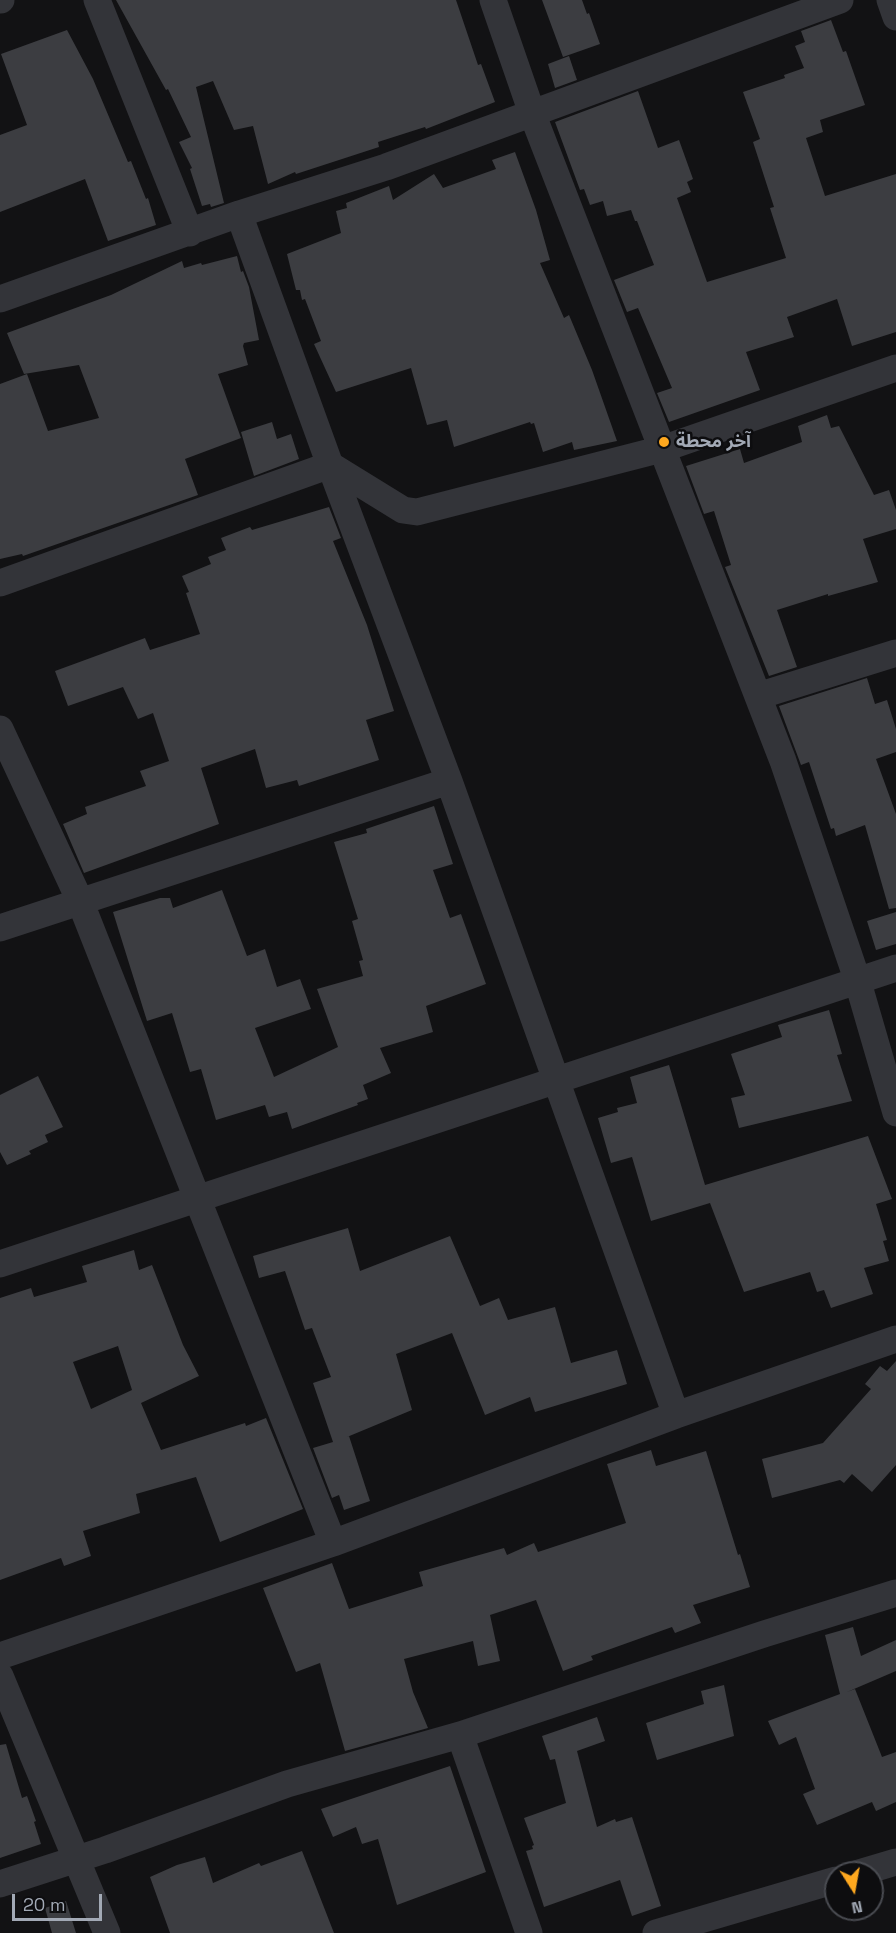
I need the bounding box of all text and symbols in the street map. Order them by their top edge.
place label: آخر محطة [676,431,751,453]
marker: آخر محطة [657,435,671,449]
north arrow [824,1861,884,1921]
scale bar [15,1882,105,1920]
text: 20 m [23,1893,66,1916]
text: N [850,1896,864,1919]

